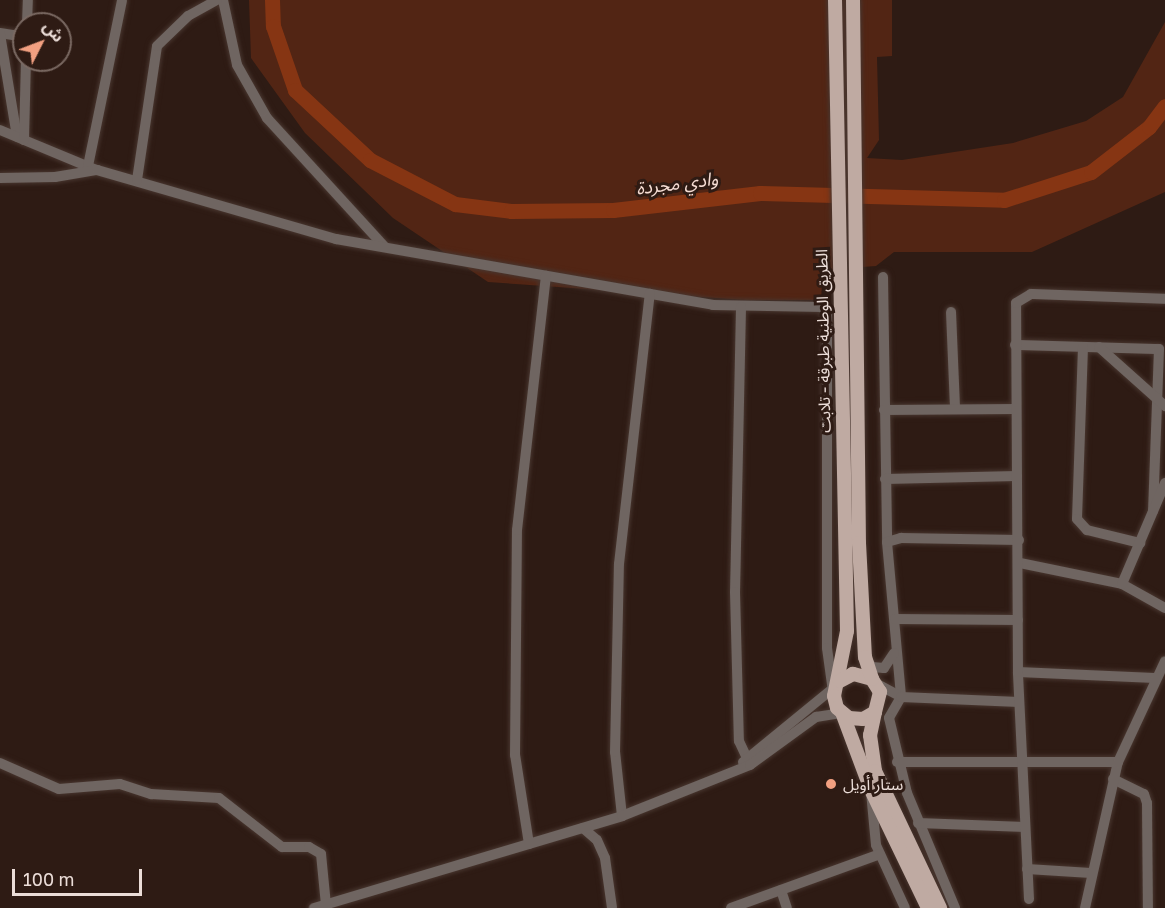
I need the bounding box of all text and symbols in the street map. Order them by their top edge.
north arrow [12,12,72,72]
text: ش [39,16,69,46]
water label: وادي مجردة [635,167,719,199]
street label: الطريق الوطنية طبرقة - تلابت [812,249,834,433]
place label: ستار أويل [843,774,903,794]
marker: ستار أويل [824,777,838,791]
scale bar [15,857,146,895]
text: 100 m [23,868,74,890]

